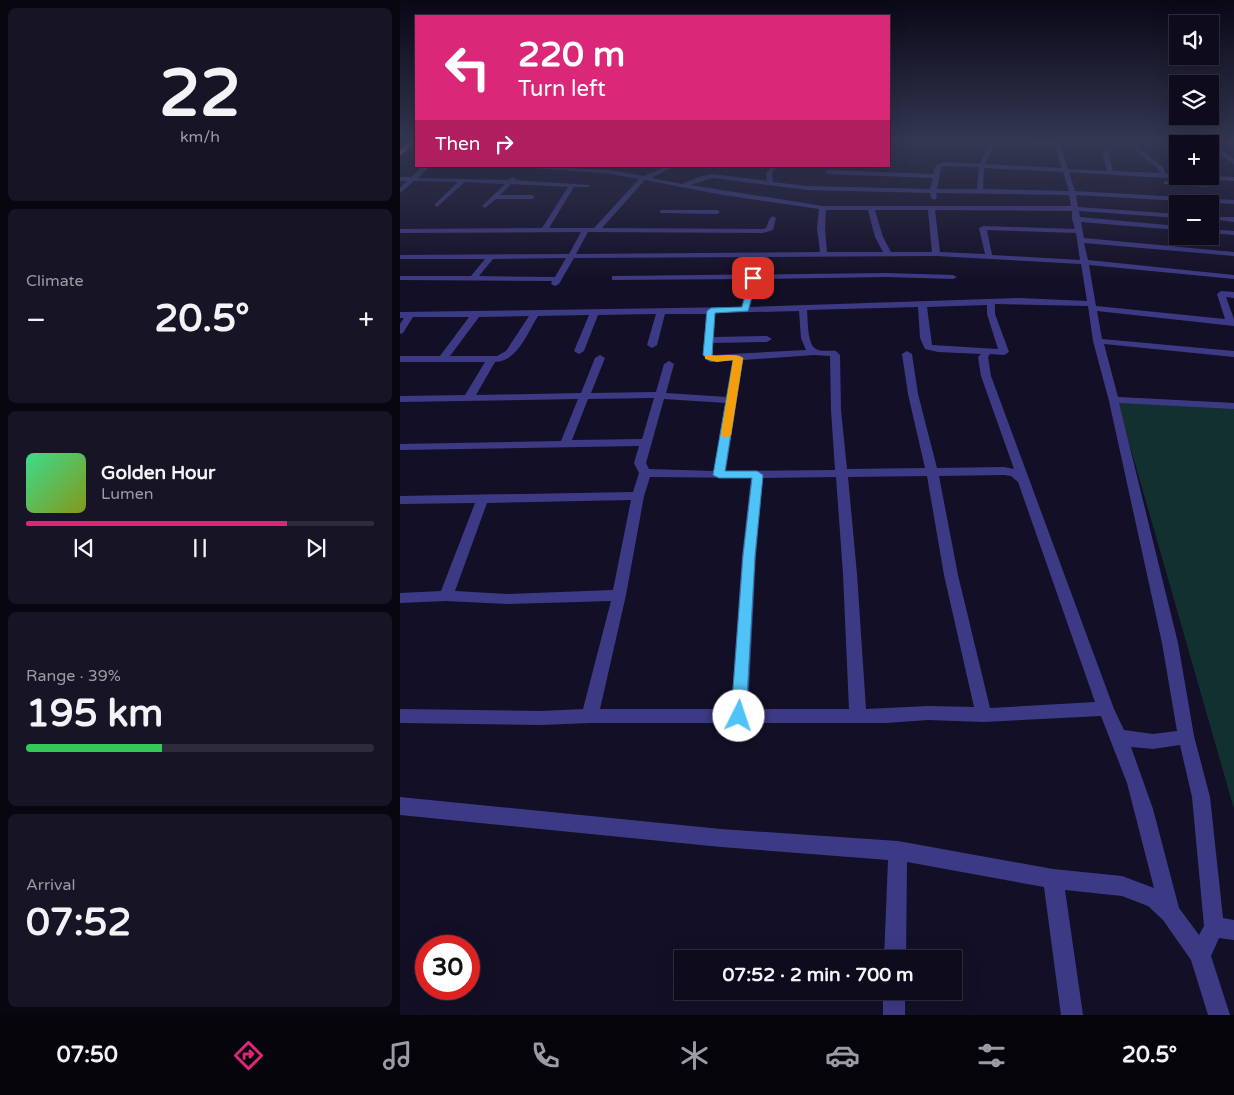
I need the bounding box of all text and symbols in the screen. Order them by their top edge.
map controls [1169,15,1219,245]
button: sound [1169,15,1219,65]
text: 220 m [518,34,625,76]
icon: left [435,35,500,100]
text: 22 [159,55,241,134]
button: layers [1169,75,1219,125]
text: Turn left [518,76,606,102]
text: km/h [180,127,220,147]
icon: right [490,130,518,158]
text: Then [435,133,480,155]
button: + [1169,135,1219,185]
button: − [1169,195,1219,245]
pin [732,257,774,299]
icon: arrive [739,264,767,292]
text: Climate [26,271,84,291]
text: 20.5° [155,296,250,342]
text: − [26,303,46,337]
text: + [358,303,374,337]
text: Golden Hour [101,462,215,484]
text: Lumen [101,484,153,504]
icon: previous [70,534,98,562]
icon: pause [186,534,214,562]
icon: next [302,534,330,562]
text: Range · 39% [26,666,121,686]
position arrow [712,689,764,741]
text: 195 km [26,691,163,737]
text: Arrival [26,875,75,895]
text: 07:52 [26,900,131,946]
speed limit sign: 30 [415,935,480,1000]
text: 07:52 · 2 min · 700 m [722,964,914,986]
icon: directions [231,1038,266,1073]
icon: music [380,1038,415,1073]
icon: phone [528,1038,563,1073]
icon: climate [677,1038,712,1073]
icon: car [825,1038,860,1073]
icon: filters [974,1038,1009,1073]
text: 07:50 [57,1042,118,1068]
text: 20.5° [1122,1042,1177,1068]

